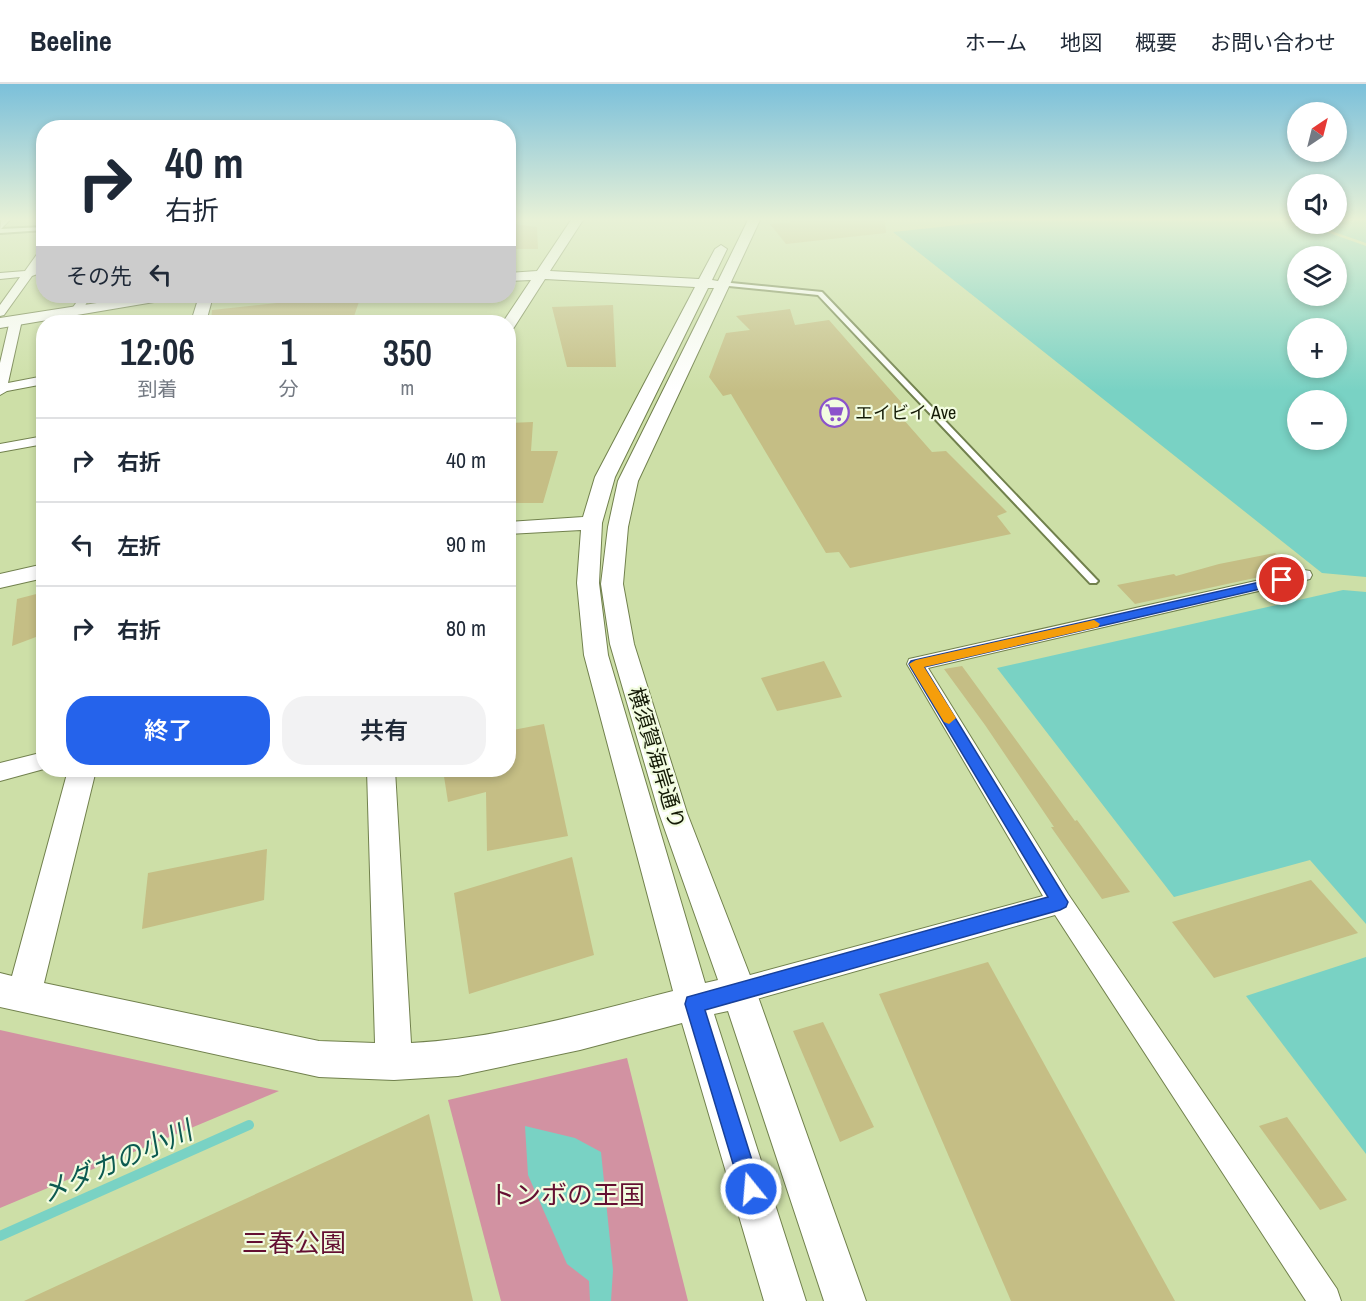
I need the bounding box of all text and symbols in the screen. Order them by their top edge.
text: Beeline [30,22,112,60]
text: ホーム [965,28,1027,57]
text: 地図 [1060,28,1102,57]
text: 概要 [1135,28,1177,57]
text: お問い合わせ [1210,28,1336,57]
north arrow [1287,102,1347,162]
map controls [1287,102,1347,450]
text: 40 m [165,135,244,191]
icon: right [66,144,144,222]
button: sound [1287,174,1347,234]
text: 右折 [165,192,219,228]
button: layers [1287,246,1347,306]
icon: left [144,258,177,291]
text: その先 [66,261,132,291]
button: + [1287,318,1347,378]
text: 12:06 [120,328,195,376]
text: 1 [281,328,297,376]
text: 350 [383,329,432,377]
text: m [401,374,414,401]
text: 到着 [137,375,177,402]
text: 分 [279,375,299,402]
button: − [1287,390,1347,450]
supermarket icon: エイビイ Ave [818,396,850,428]
place label: エイビイ Ave [855,400,956,425]
icon: right [66,444,99,477]
text: 40 m [446,445,486,475]
text: 右折 [117,447,161,477]
icon: left [66,528,99,561]
text: 90 m [446,529,486,559]
text: 左折 [117,531,161,561]
pin [1256,554,1307,605]
icon: arrive [1265,563,1298,596]
icon: right [66,612,99,645]
text: 80 m [446,613,486,643]
text: 右折 [117,615,161,645]
street label: 横須賀海岸通り [622,683,692,833]
button: 終了 [66,696,270,765]
button: 共有 [282,696,486,765]
water label: メダカの小川 [35,1110,200,1210]
position arrow [719,1157,783,1221]
park label: トンボの王国 [489,1177,645,1212]
park label: 三春公園 [242,1225,346,1260]

